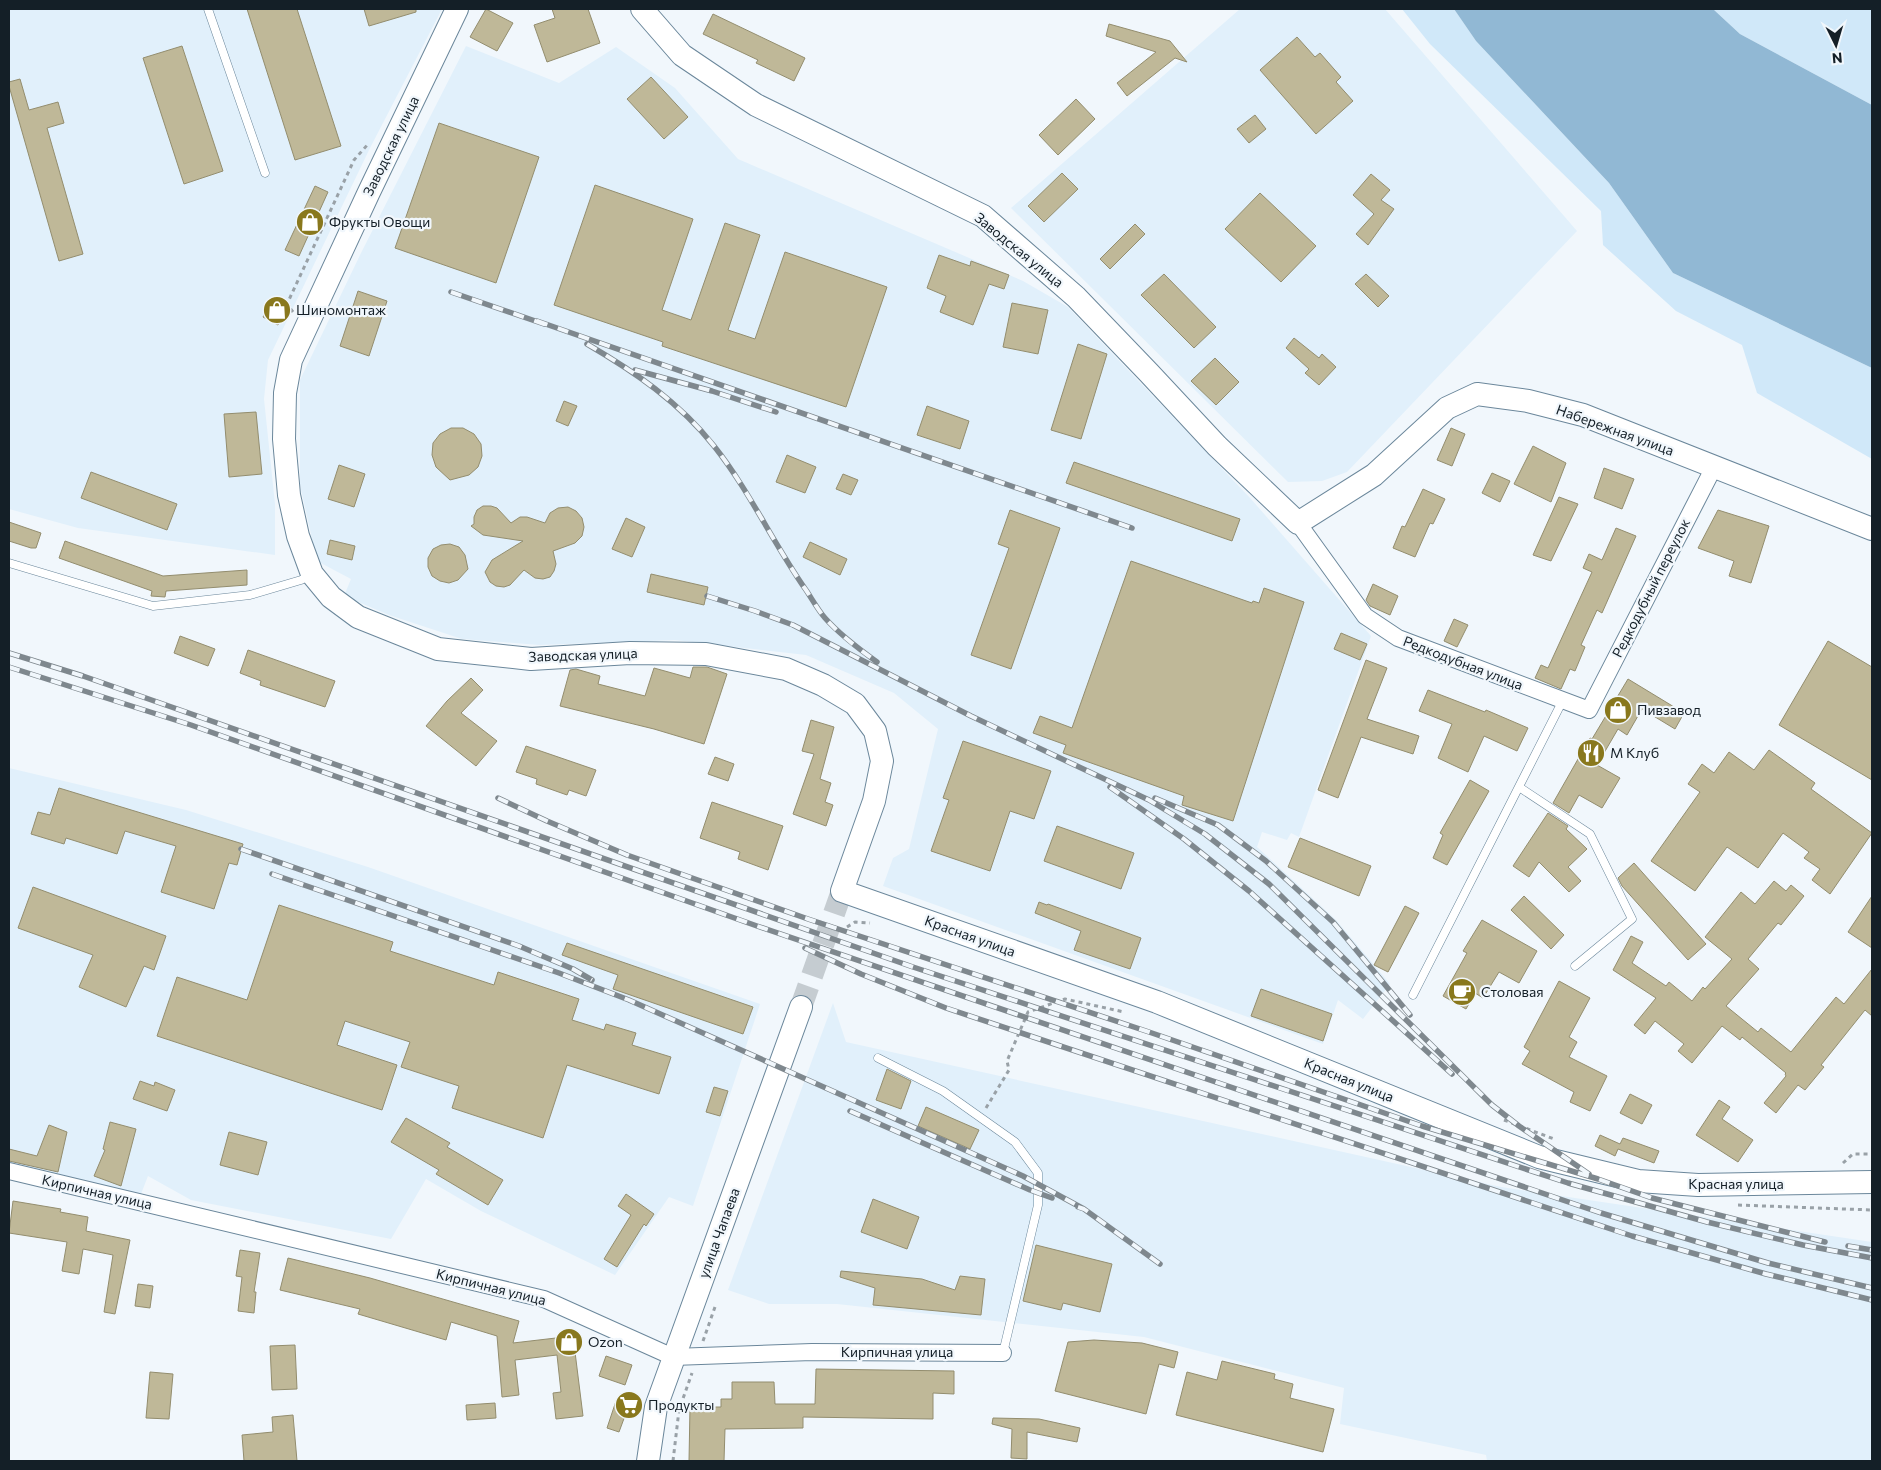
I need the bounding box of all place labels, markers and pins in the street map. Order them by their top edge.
shop icon: Фрукты Овощи [295,207,325,237]
place label: Фрукты Овощи [329,213,430,230]
shop icon: Шиномонтаж [262,295,292,325]
place label: Шиномонтаж [296,301,386,318]
shop icon: Пивзавод [1603,695,1633,725]
place label: Пивзавод [1637,701,1701,718]
restaurant icon: М Клуб [1576,738,1606,768]
place label: М Клуб [1610,744,1659,761]
cafe icon: Столовая [1447,977,1477,1007]
place label: Столовая [1481,983,1544,1000]
shop icon: Ozon [554,1327,584,1357]
place label: Ozon [588,1333,623,1350]
supermarket icon: Продукты [614,1390,644,1420]
place label: Продукты [648,1396,714,1413]

